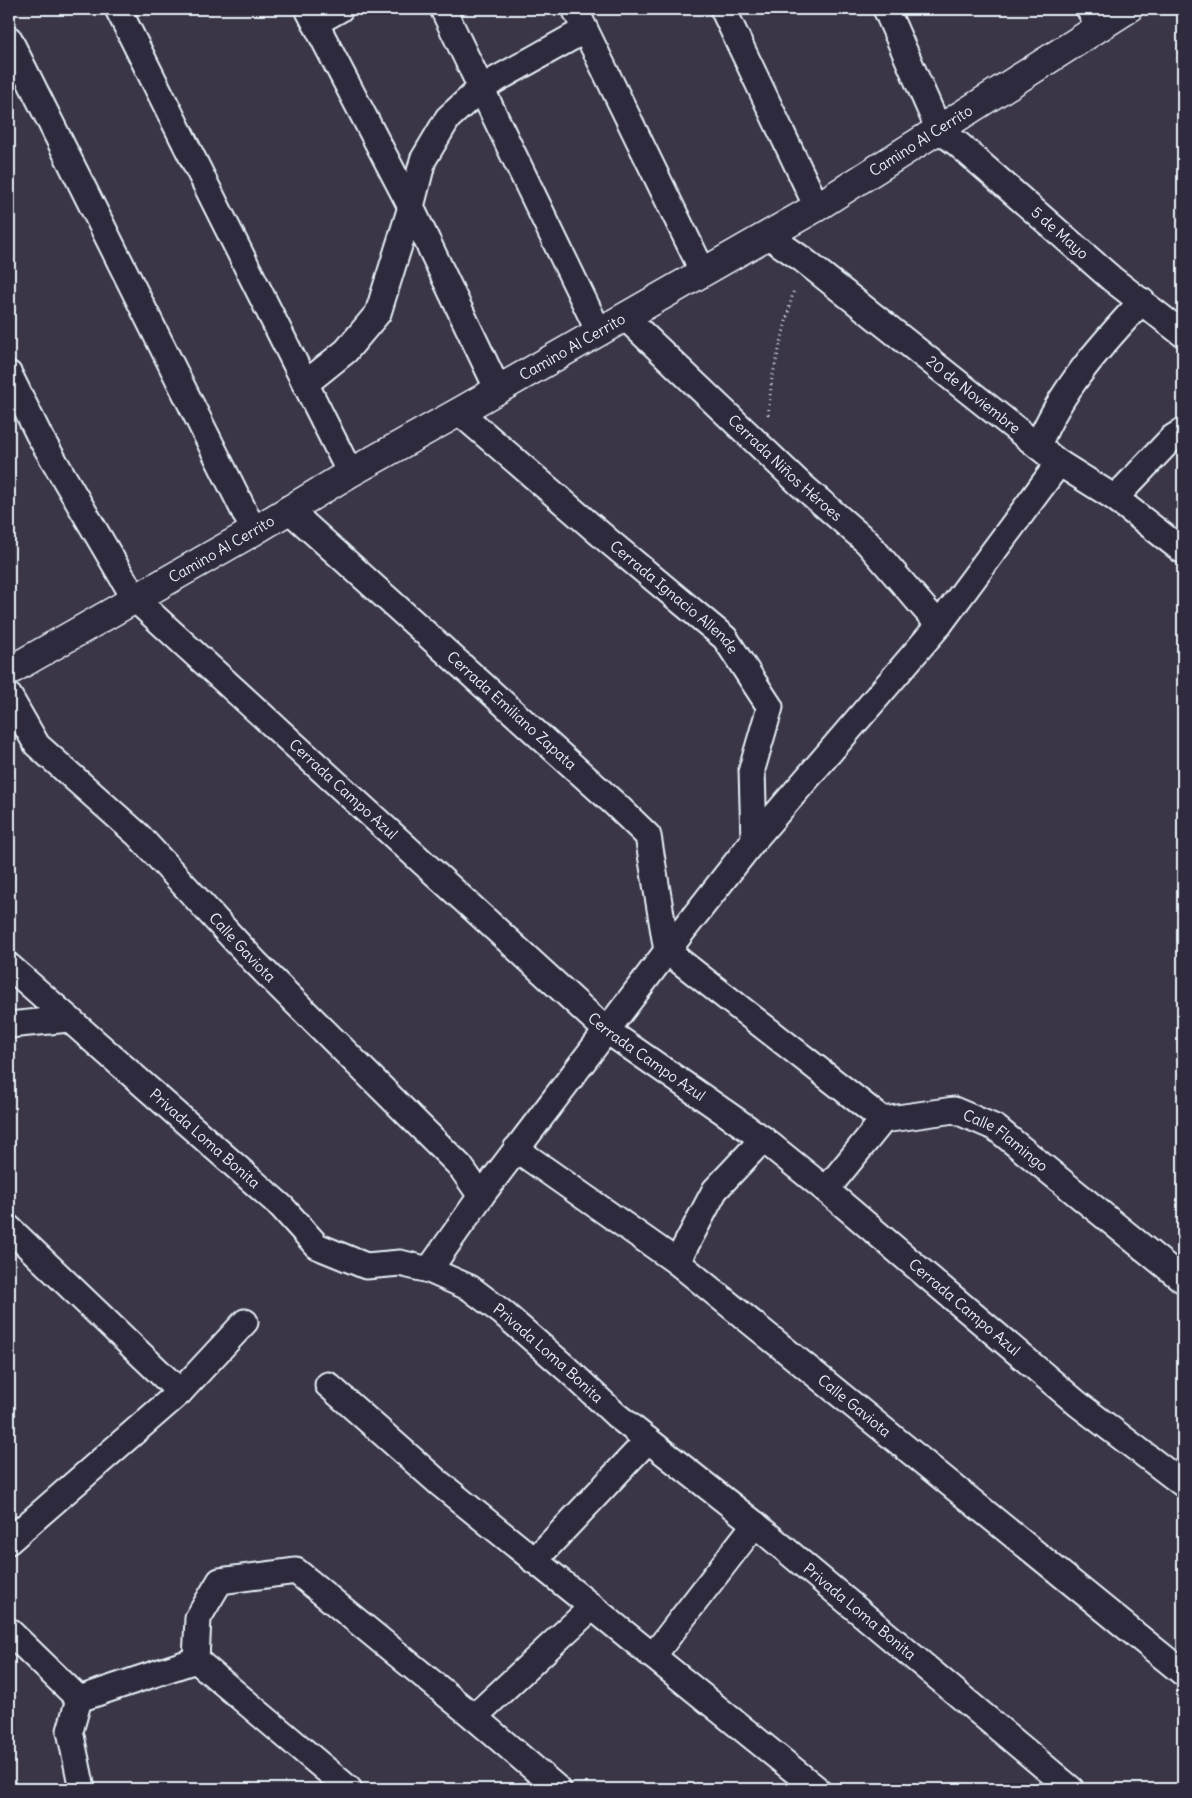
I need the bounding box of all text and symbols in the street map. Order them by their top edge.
street label: Camino Al Cerrito [865,100,976,180]
street label: 5 de Mayo [1027,203,1093,263]
street label: Camino Al Cerrito [516,309,629,384]
street label: 20 de Noviembre [923,351,1024,438]
street label: Cerrada Niños Héroes [724,410,846,525]
street label: Camino Al Cerrito [165,511,278,587]
street label: Cerrada Ignacio Allende [606,536,743,657]
street label: Cerrada Emiliano Zapata [443,647,581,774]
street label: Cerrada Campo Azul [285,735,402,843]
street label: Calle Gaviota [205,908,280,986]
street label: Cerrada Campo Azul [584,1008,709,1105]
street label: Privada Loma Bonita [146,1085,264,1192]
street label: Calle Flamingo [960,1105,1052,1175]
street label: Cerrada Campo Azul [905,1254,1024,1360]
street label: Privada Loma Bonita [490,1299,608,1407]
street label: Calle Gaviota [814,1370,895,1441]
street label: Privada Loma Bonita [800,1559,920,1664]

